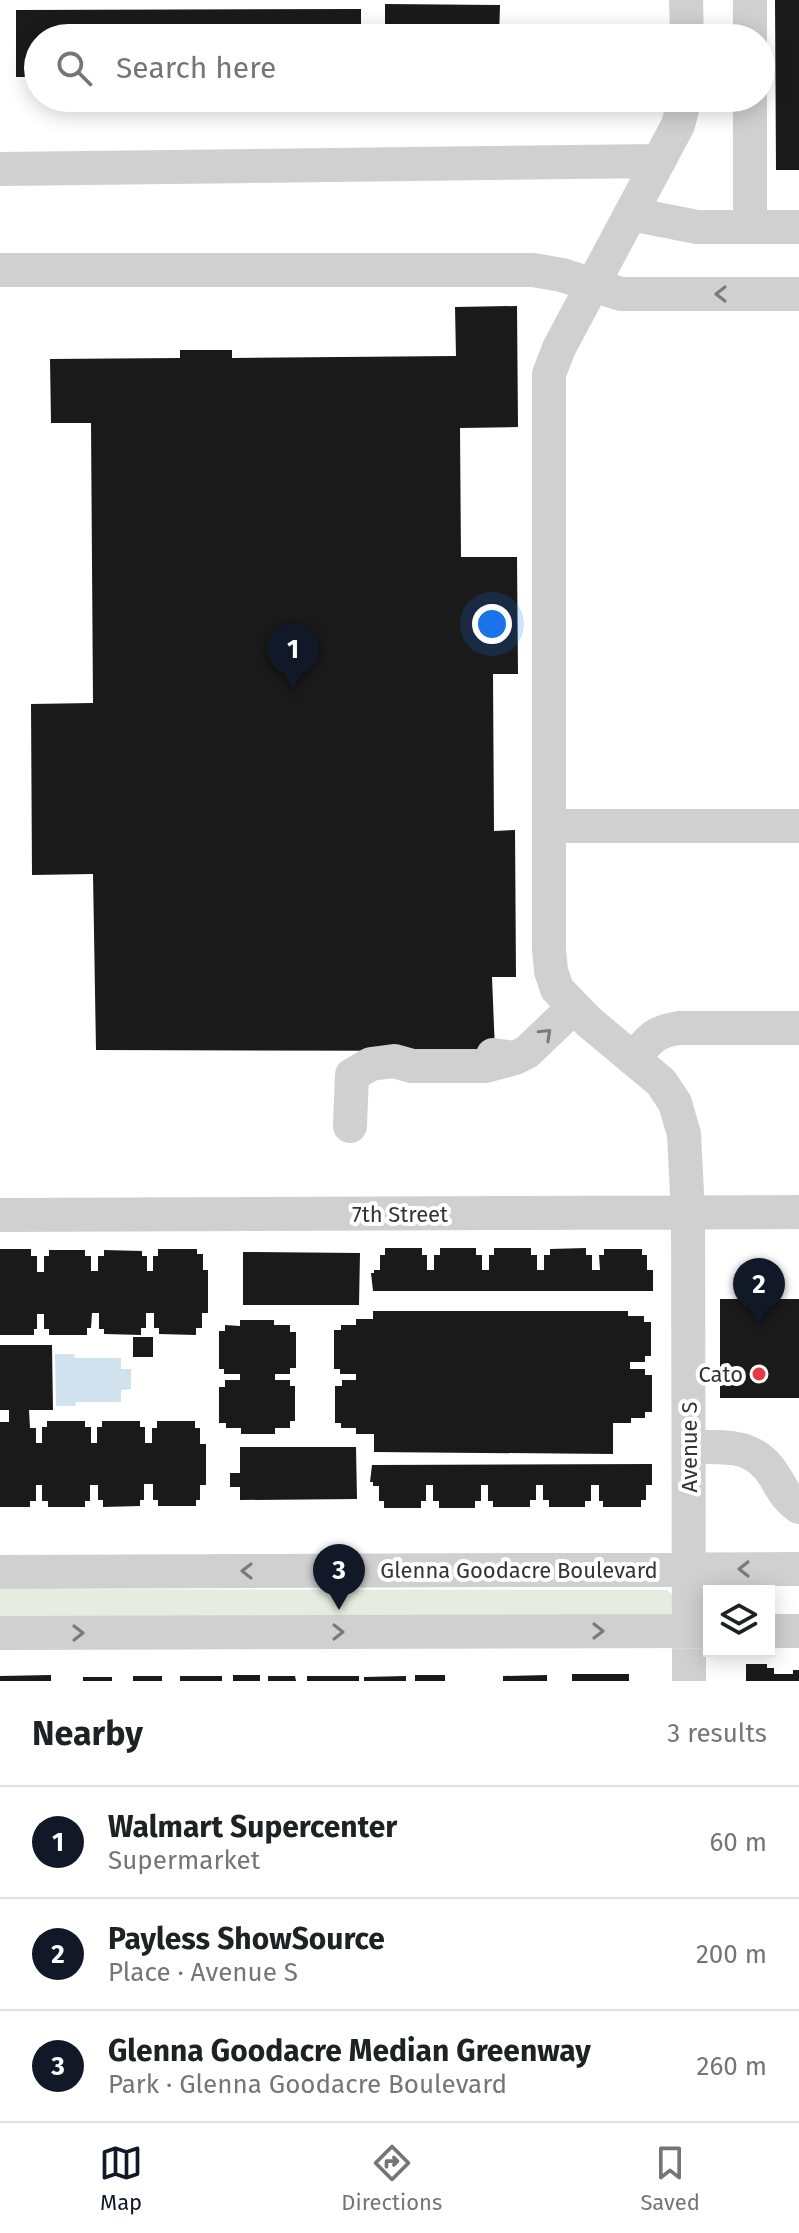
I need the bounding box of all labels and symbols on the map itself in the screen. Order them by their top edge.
one-way arrow [714,285,727,303]
your location [472,604,512,644]
pin: 1 [267,623,319,689]
one-way arrow [537,1029,551,1043]
street label: 7th Street [352,1201,448,1228]
pin: 2 [733,1258,785,1324]
place label: Cato [698,1361,743,1388]
marker: Cato [750,1365,768,1383]
street label: Avenue S [676,1402,703,1492]
pin: 3 [313,1544,365,1610]
street label: Glenna Goodacre Boulevard [380,1557,658,1584]
one-way arrow [737,1560,750,1578]
one-way arrow [240,1562,253,1580]
one-way arrow [592,1622,605,1640]
one-way arrow [332,1623,345,1641]
one-way arrow [72,1624,85,1642]

